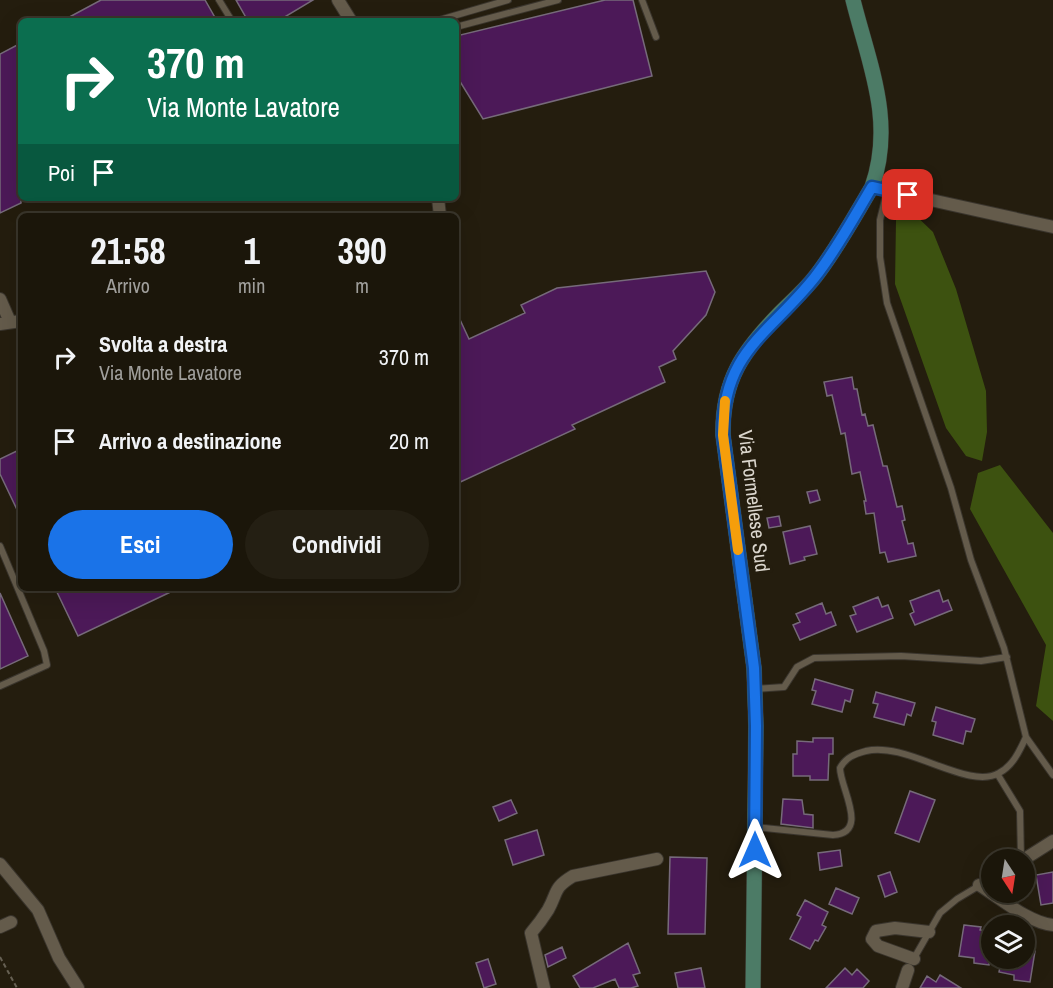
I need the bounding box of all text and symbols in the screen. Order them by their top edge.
text: 370 m [147,35,245,91]
icon: right [48,42,126,120]
text: Via Monte Lavatore [147,89,340,125]
icon: arrive [87,156,120,189]
text: Poi [48,158,75,188]
pin [882,169,933,220]
icon: arrive [891,178,924,211]
text: 21:58 [90,227,166,275]
text: 1 [243,227,260,275]
text: 390 [338,227,387,275]
text: Arrivo [106,272,150,299]
text: min [238,272,265,299]
text: m [355,272,369,299]
text: Svolta a destra [99,329,227,359]
icon: right [48,341,81,374]
text: 370 m [379,342,429,372]
text: Via Monte Lavatore [99,359,242,386]
icon: arrive [48,425,81,458]
text: Arrivo a destinazione [99,426,281,456]
text: 20 m [389,426,429,456]
street label: Via Formellese Sud [732,428,777,574]
button: Esci [48,510,233,579]
button: Condividi [245,510,429,579]
position arrow [723,818,787,882]
north arrow [981,849,1035,903]
map controls [981,849,1035,969]
button: layers [981,915,1035,969]

